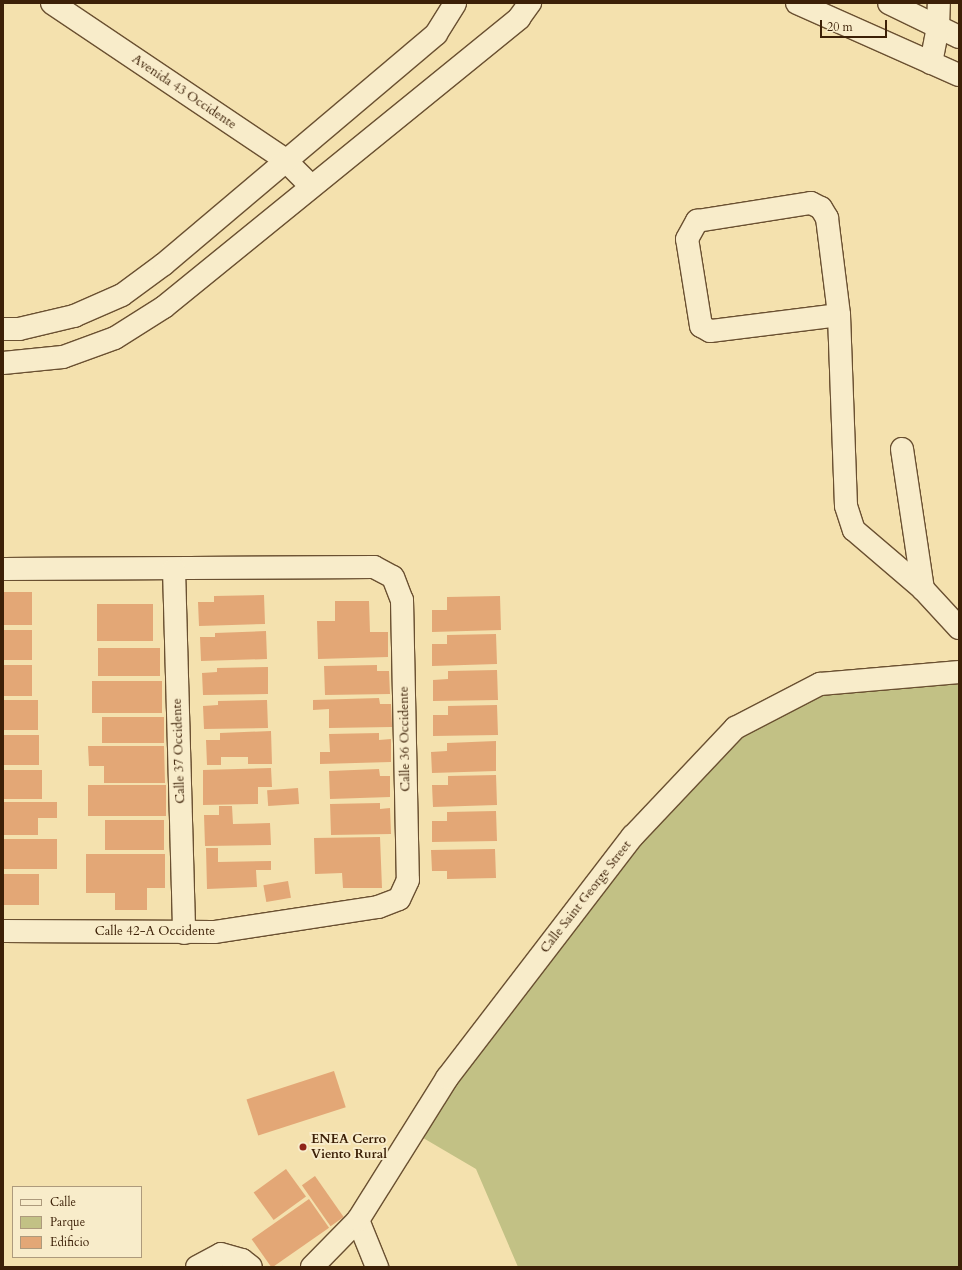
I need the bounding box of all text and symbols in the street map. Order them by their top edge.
scale bar [822,12,889,38]
text: 20 m [827,19,853,35]
street label: Avenida 43 Occidente [129,51,239,133]
street label: Calle 36 Occidente [396,686,414,792]
street label: Calle 37 Occidente [169,698,189,804]
street label: Calle Saint George Street [537,838,635,956]
street label: Calle 42-A Occidente [95,923,215,939]
place label: ENEA Cerro Viento Rural [311,1132,387,1163]
marker: ENEA Cerro Viento Rural [298,1142,308,1152]
legend [12,1186,142,1258]
text: Calle [50,1194,76,1210]
text: Parque [50,1214,85,1230]
text: Edificio [50,1234,89,1250]

